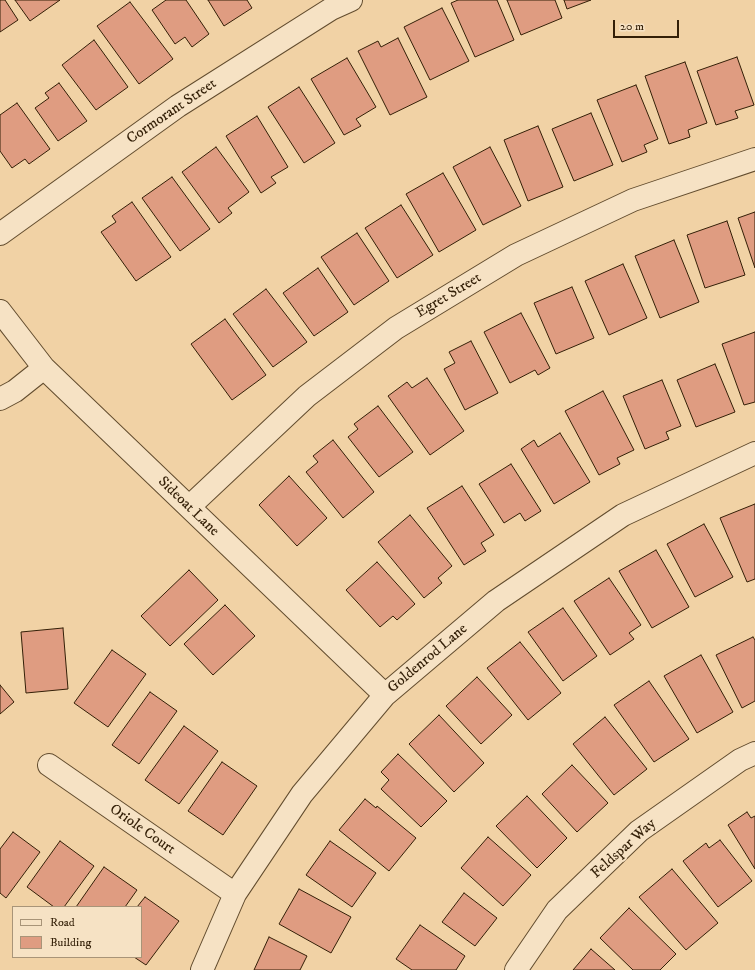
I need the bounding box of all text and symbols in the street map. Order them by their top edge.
scale bar [615,12,681,38]
text: 20 m [620,19,644,34]
street label: Cormorant Street [124,75,220,149]
street label: Egret Street [413,269,485,323]
street label: Sideoat Lane [154,473,222,541]
street label: Goldenrod Lane [384,620,472,698]
street label: Oriole Court [106,801,178,859]
street label: Feldspar Way [588,815,660,883]
legend [12,906,142,958]
text: Road [50,915,75,930]
text: Building [50,935,91,950]

